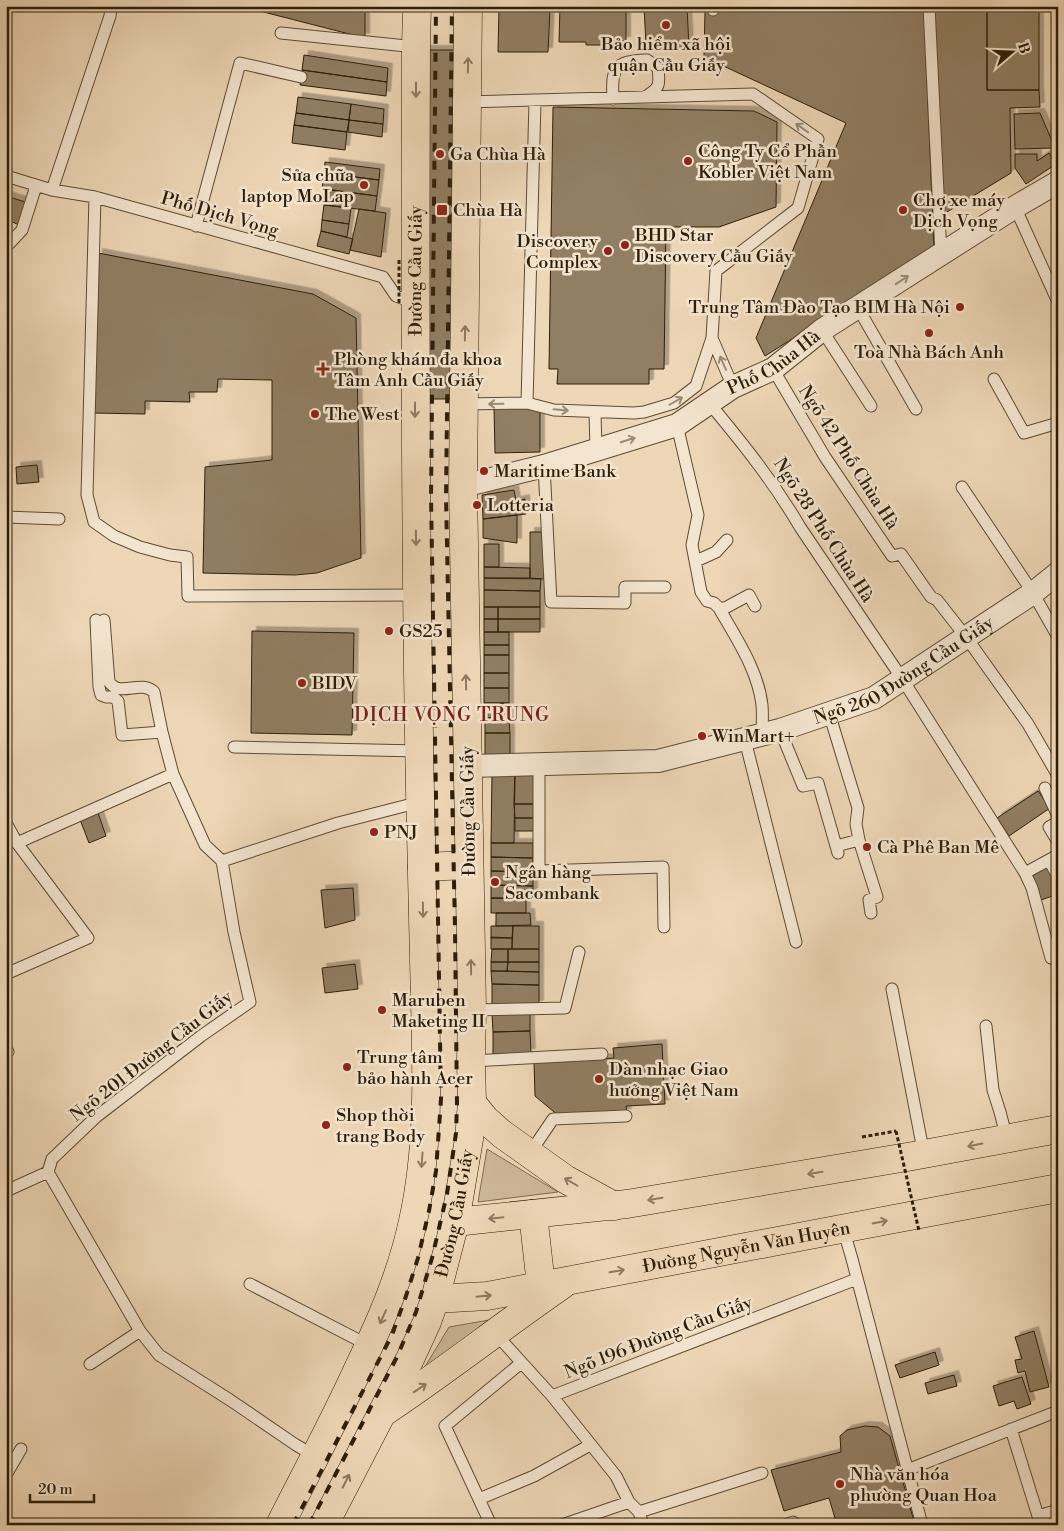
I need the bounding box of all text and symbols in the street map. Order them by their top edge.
marker: Bảo hiểm xã hội quận Cầu Giấy [660,19,672,31]
north arrow [986,28,1036,78]
place label: Bảo hiểm xã hội quận Cầu Giấy [600,33,731,77]
text: B [1013,40,1034,56]
one-way arrow [463,57,473,74]
one-way arrow [411,82,421,98]
one-way arrow [795,123,809,133]
place label: Công Ty Cổ Phần Kobler Việt Nam [698,140,837,184]
place label: Ga Chùa Hà [450,143,547,166]
marker: Ga Chùa Hà [434,148,446,160]
marker: Công Ty Cổ Phần Kobler Việt Nam [682,155,694,167]
place label: Sửa chữa laptop MoLap [241,164,355,208]
marker: Sửa chữa laptop MoLap [358,179,370,191]
street label: Phố Dịch Vọng [158,187,282,242]
place label: Chợ xe máy Dịch Vọng [913,189,1005,233]
place label: Chùa Hà [453,199,524,222]
marker: Chùa Hà [435,203,449,217]
marker: Chợ xe máy Dịch Vọng [897,204,909,216]
street label: Đường Cầu Giấy [404,205,428,336]
place label: BHD Star Discovery Cầu Giấy [634,224,793,268]
place label: Discovery Complex [516,230,599,274]
marker: BHD Star Discovery Cầu Giấy [619,239,631,251]
marker: Discovery Complex [602,245,614,257]
one-way arrow [895,274,909,284]
place label: Trung Tâm Đào Tạo BIM Hà Nội [689,296,950,319]
marker: Trung Tâm Đào Tạo BIM Hà Nội [954,301,966,313]
street label: Phố Chùa Hà [723,324,826,400]
one-way arrow [460,325,470,341]
marker: Toà Nhà Bách Anh [923,327,935,339]
place label: Toà Nhà Bách Anh [854,341,1004,364]
place label: Phòng khám đa khoa Tâm Anh Cầu Giấy [334,348,503,392]
one-way arrow [717,355,726,370]
marker: Phòng khám đa khoa Tâm Anh Cầu Giấy [316,362,330,376]
street label: Ngõ 42 Phố Chùa Hà [793,381,904,535]
one-way arrow [669,395,683,406]
one-way arrow [488,399,504,409]
one-way arrow [410,402,420,418]
place label: The West [325,403,400,426]
one-way arrow [552,406,568,415]
marker: The West [309,408,321,420]
one-way arrow [620,435,636,445]
street label: Ngõ 28 Phố Chùa Hà [768,454,879,608]
place label: Maritime Bank [494,460,617,483]
marker: Maritime Bank [478,465,490,477]
place label: Lotteria [487,494,555,517]
marker: Lotteria [471,499,483,511]
one-way arrow [411,529,421,545]
street label: Ngõ 260 Đường Cầu Giấy [811,611,998,730]
place label: GS25 [399,620,443,643]
marker: GS25 [383,625,395,637]
place label: BIDV [311,672,357,695]
one-way arrow [462,674,471,690]
marker: BIDV [296,677,308,689]
district label: DỊCH VỌNG TRUNG [354,703,550,727]
place label: WinMart+ [711,725,794,748]
marker: WinMart+ [696,730,708,742]
street label: Đường Cầu Giấy [456,745,481,876]
place label: PNJ [384,821,418,844]
marker: PNJ [368,826,380,838]
place label: Cà Phê Ban Mê [877,836,999,859]
marker: Cà Phê Ban Mê [861,841,873,853]
place label: Ngân hàng Sacombank [505,861,601,905]
marker: Ngân hàng Sacombank [489,876,501,888]
one-way arrow [418,902,428,918]
one-way arrow [466,959,476,976]
street label: Ngõ 201 Đường Cầu Giấy [65,986,237,1127]
place label: Maruben Maketing II [392,989,485,1033]
marker: Maruben Maketing II [376,1004,388,1016]
place label: Trung tâm bảo hành Acer [357,1046,473,1090]
place label: Dàn nhạc Giao hưởng Việt Nam [609,1058,739,1102]
marker: Trung tâm bảo hành Acer [341,1061,353,1073]
marker: Dàn nhạc Giao hưởng Việt Nam [593,1073,605,1085]
place label: Shop thời trang Body [336,1104,425,1148]
marker: Shop thời trang Body [320,1119,332,1131]
one-way arrow [968,1140,984,1150]
street label: Đường Cầu Giấy [430,1147,479,1280]
one-way arrow [418,1152,427,1168]
one-way arrow [808,1168,824,1178]
one-way arrow [564,1177,579,1186]
one-way arrow [648,1195,664,1205]
one-way arrow [488,1213,504,1223]
street label: Đường Nguyễn Văn Huyên [641,1216,853,1278]
one-way arrow [872,1216,888,1226]
one-way arrow [609,1265,625,1275]
one-way arrow [476,1291,492,1301]
street label: Ngõ 196 Đường Cầu Giấy [561,1291,756,1384]
one-way arrow [377,1309,387,1324]
one-way arrow [413,1383,427,1393]
place label: Nhà văn hóa phường Quan Hoa [850,1463,998,1507]
scale bar [30,1471,94,1503]
one-way arrow [342,1474,351,1489]
marker: Nhà văn hóa phường Quan Hoa [834,1478,846,1490]
text: 20 m [38,1480,73,1499]

